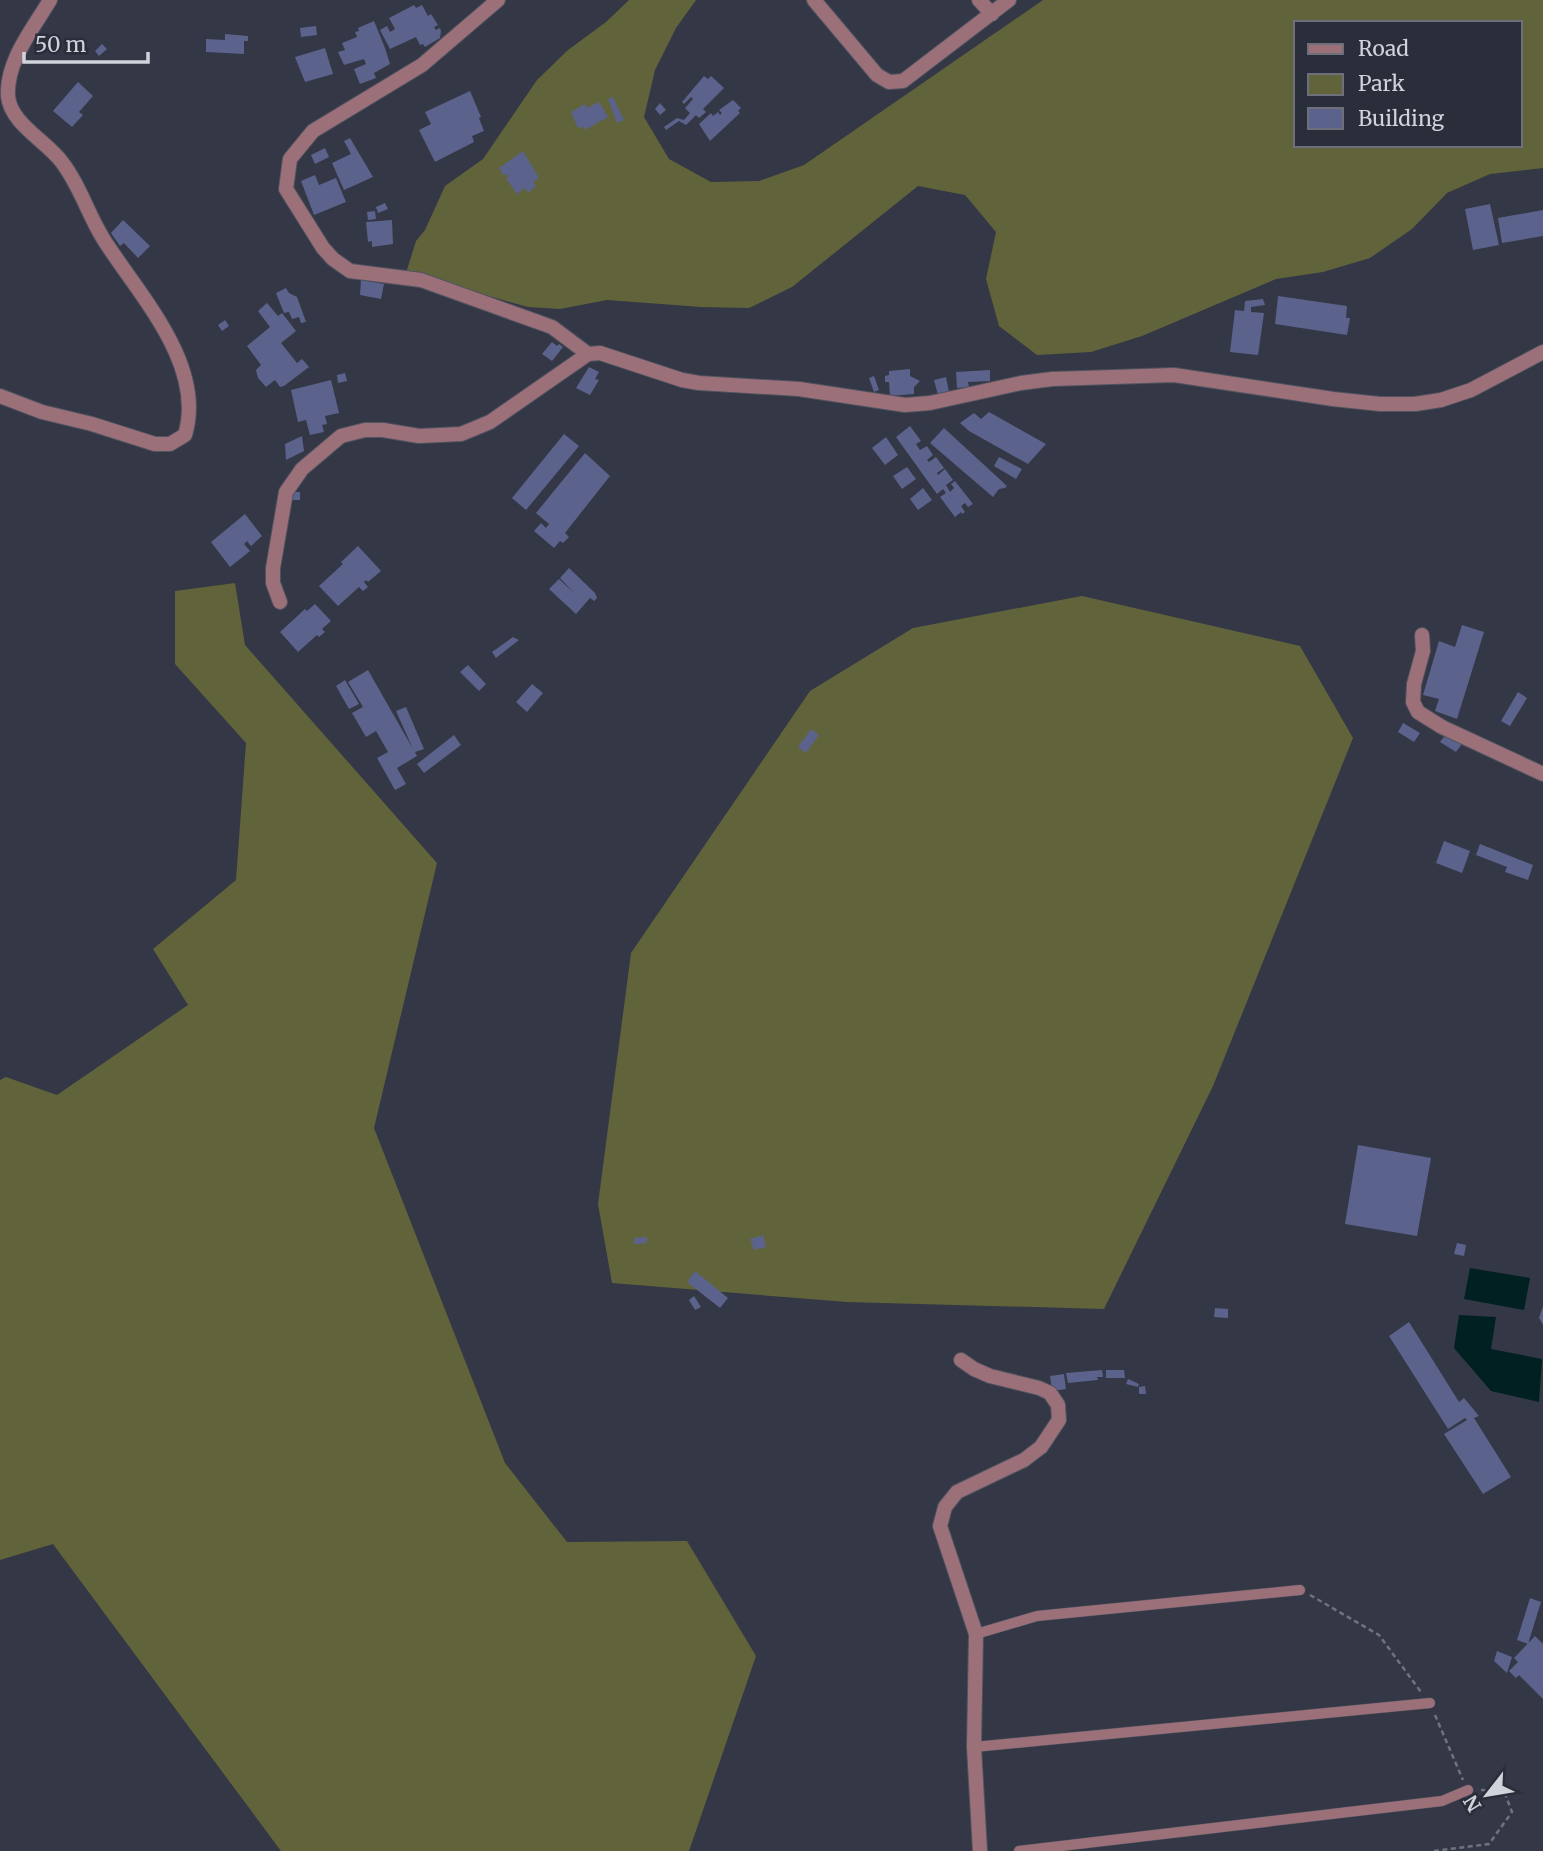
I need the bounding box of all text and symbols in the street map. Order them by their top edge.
scale bar [24,21,149,65]
legend [1294,21,1522,147]
text: 50 m [35,31,86,58]
text: Road [1358,35,1409,62]
text: Park [1358,70,1405,97]
text: Building [1358,105,1445,132]
north arrow [1452,1760,1522,1830]
text: N [1458,1791,1487,1816]

